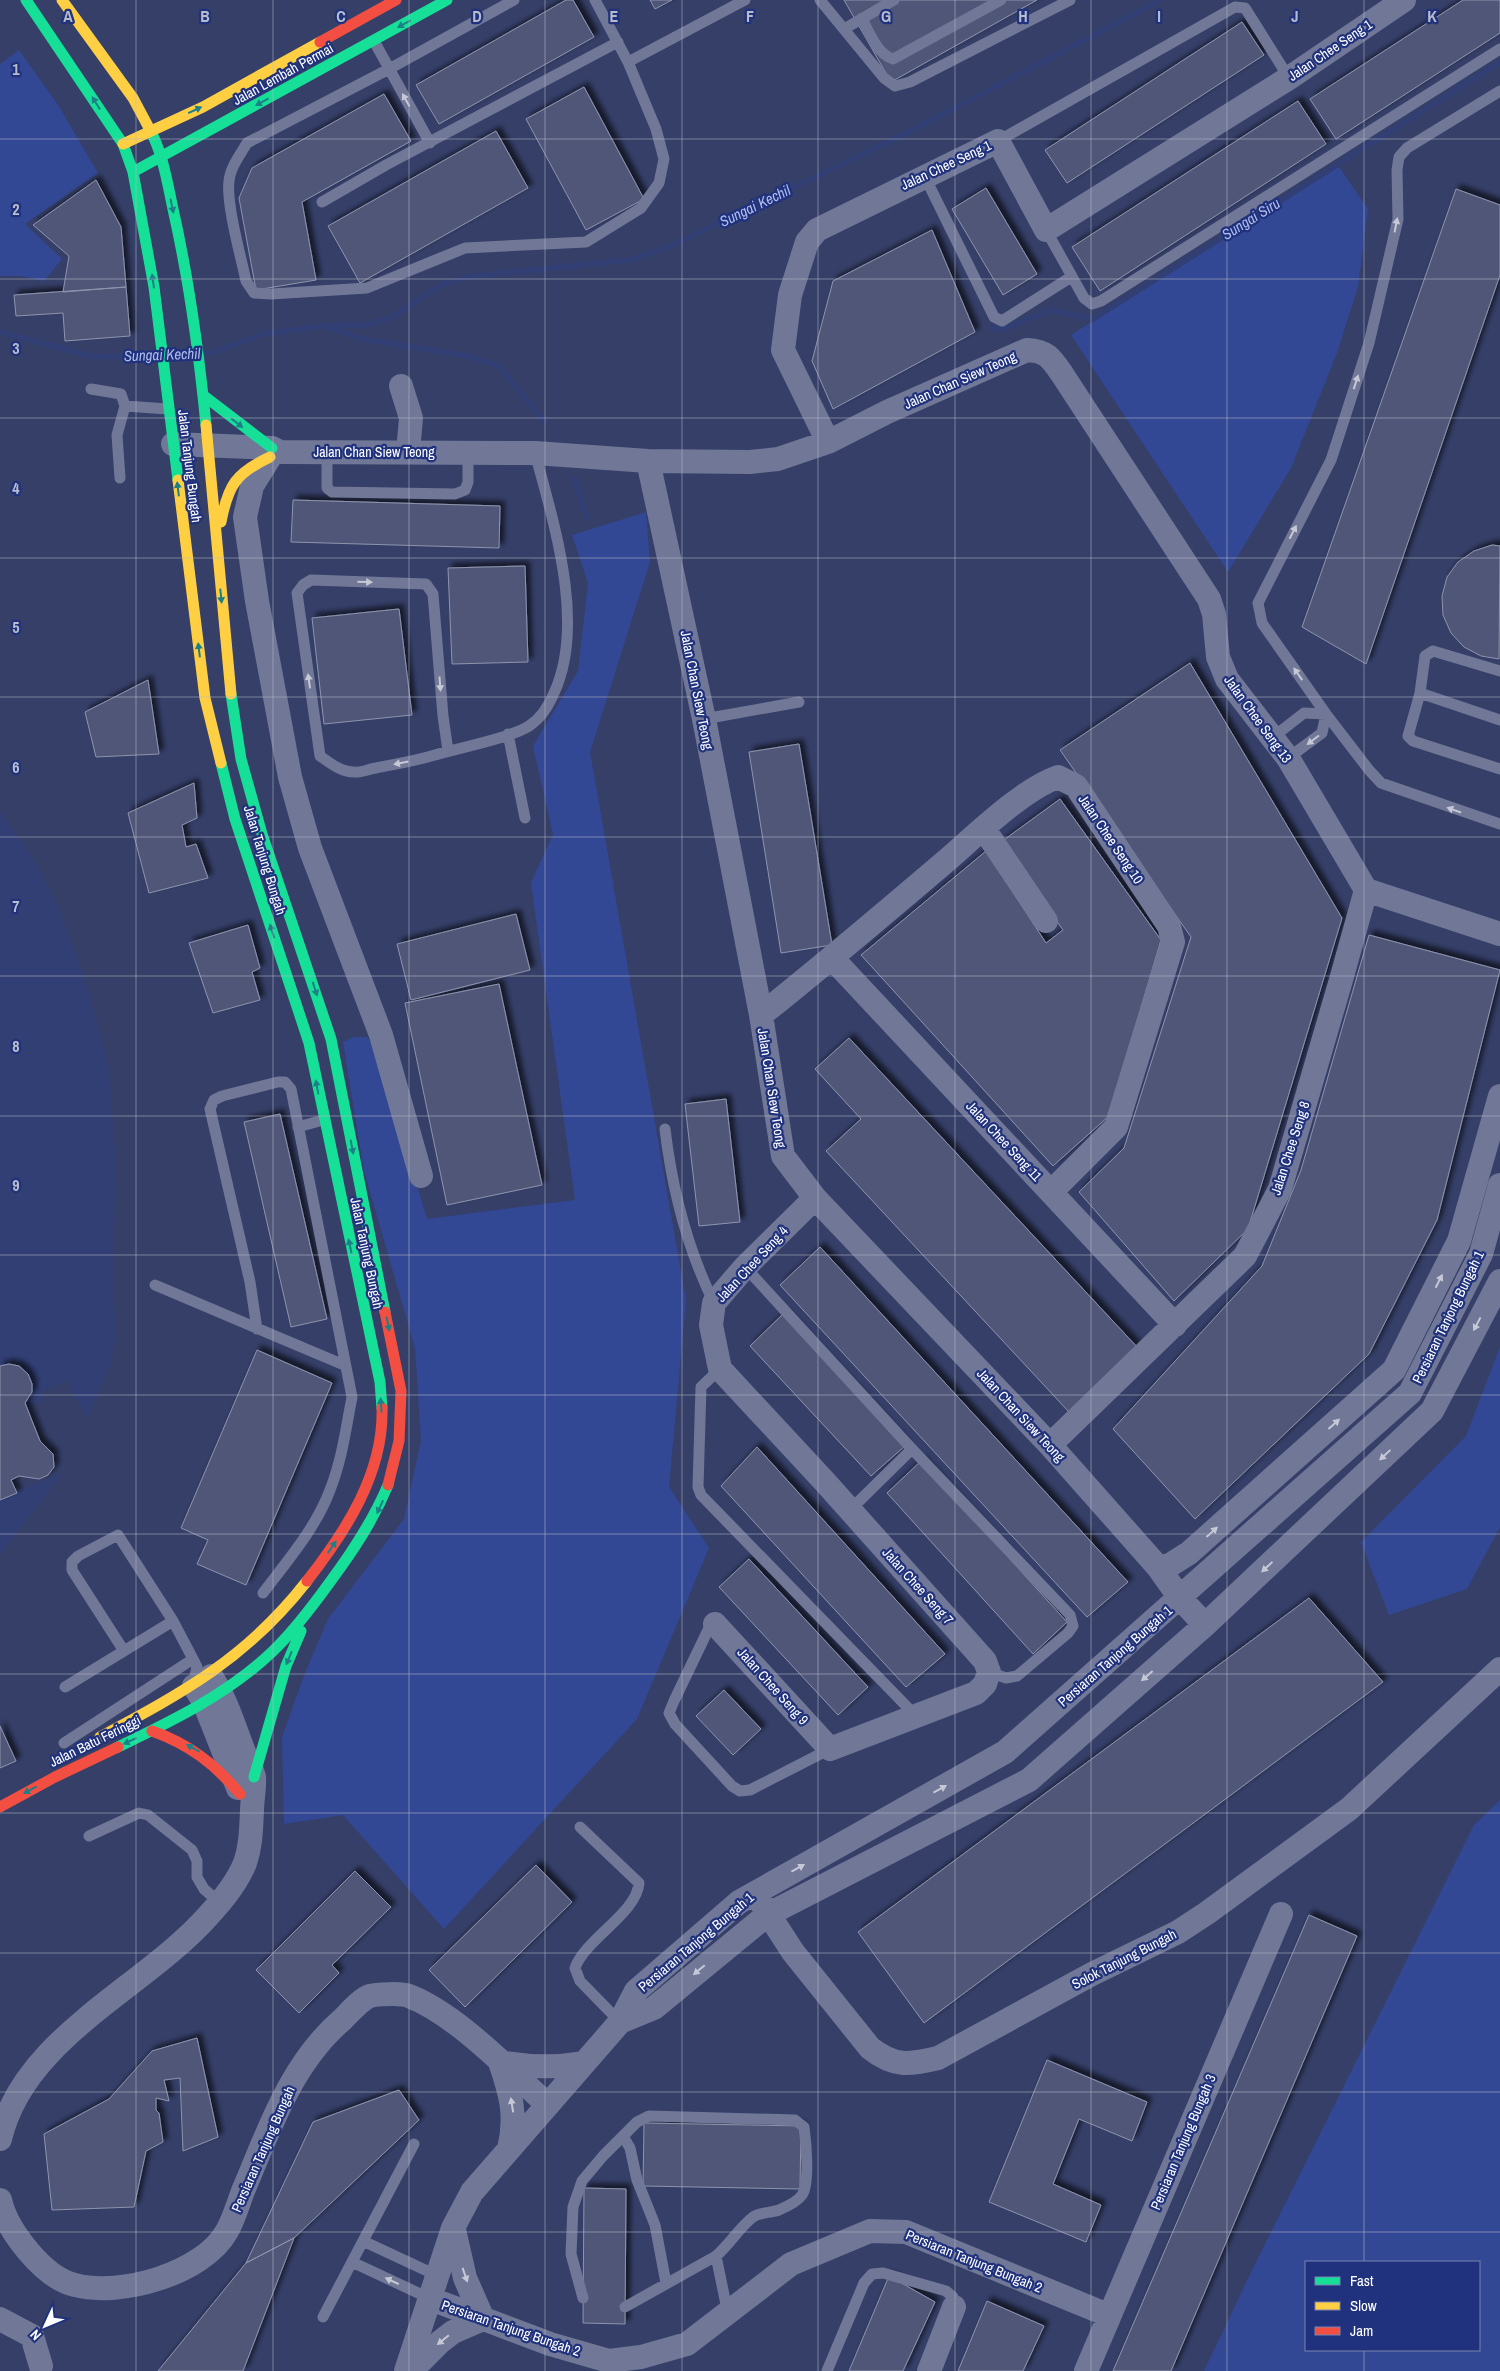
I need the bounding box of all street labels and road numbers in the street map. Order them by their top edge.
street label: Jalan Chee Seng 1 [1285,16,1375,84]
street label: Jalan Lembah Permai [230,39,336,109]
street label: Jalan Chee Seng 1 [898,136,995,194]
street label: Jalan Chan Siew Teong [901,347,1020,413]
street label: Jalan Tanjung Bungah [174,409,206,523]
street label: Jalan Chan Siew Teong [313,443,435,461]
street label: Jalan Chan Siew Teong [677,629,718,752]
street label: Jalan Chee Seng 13 [1220,672,1296,766]
street label: Jalan Chee Seng 10 [1074,791,1148,887]
street label: Jalan Tanjung Bungah [240,803,290,917]
street label: Jalan Chan Siew Teong [754,1027,790,1150]
street label: Jalan Chee Seng 11 [962,1097,1046,1185]
street label: Jalan Chee Seng 8 [1266,1099,1314,1197]
street label: Jalan Tanjung Bungah [346,1196,388,1310]
street label: Jalan Chee Seng 4 [712,1222,792,1306]
street label: Persiaran Tanjong Bungah 1 [1408,1247,1488,1386]
street label: Jalan Chan Siew Teong [973,1365,1069,1466]
street label: Jalan Chee Seng 7 [879,1544,957,1628]
street label: Persiaran Tanjong Bungah 1 [1054,1601,1176,1711]
street label: Jalan Chee Seng 9 [734,1644,812,1728]
street label: Jalan Batu Feringgi [46,1711,144,1771]
street label: Persiaran Tanjong Bungah 1 [634,1888,758,1996]
street label: Solok Tanjung Bungah [1069,1925,1179,1993]
street label: Persiaran Tanjung Bungah 3 [1146,2071,1220,2213]
street label: Persiaran Tanjung Bungah [227,2083,299,2215]
street label: Persiaran Tanjung Bungah 2 [903,2225,1045,2297]
street label: Persiaran Tanjung Bungah 2 [439,2296,583,2360]

